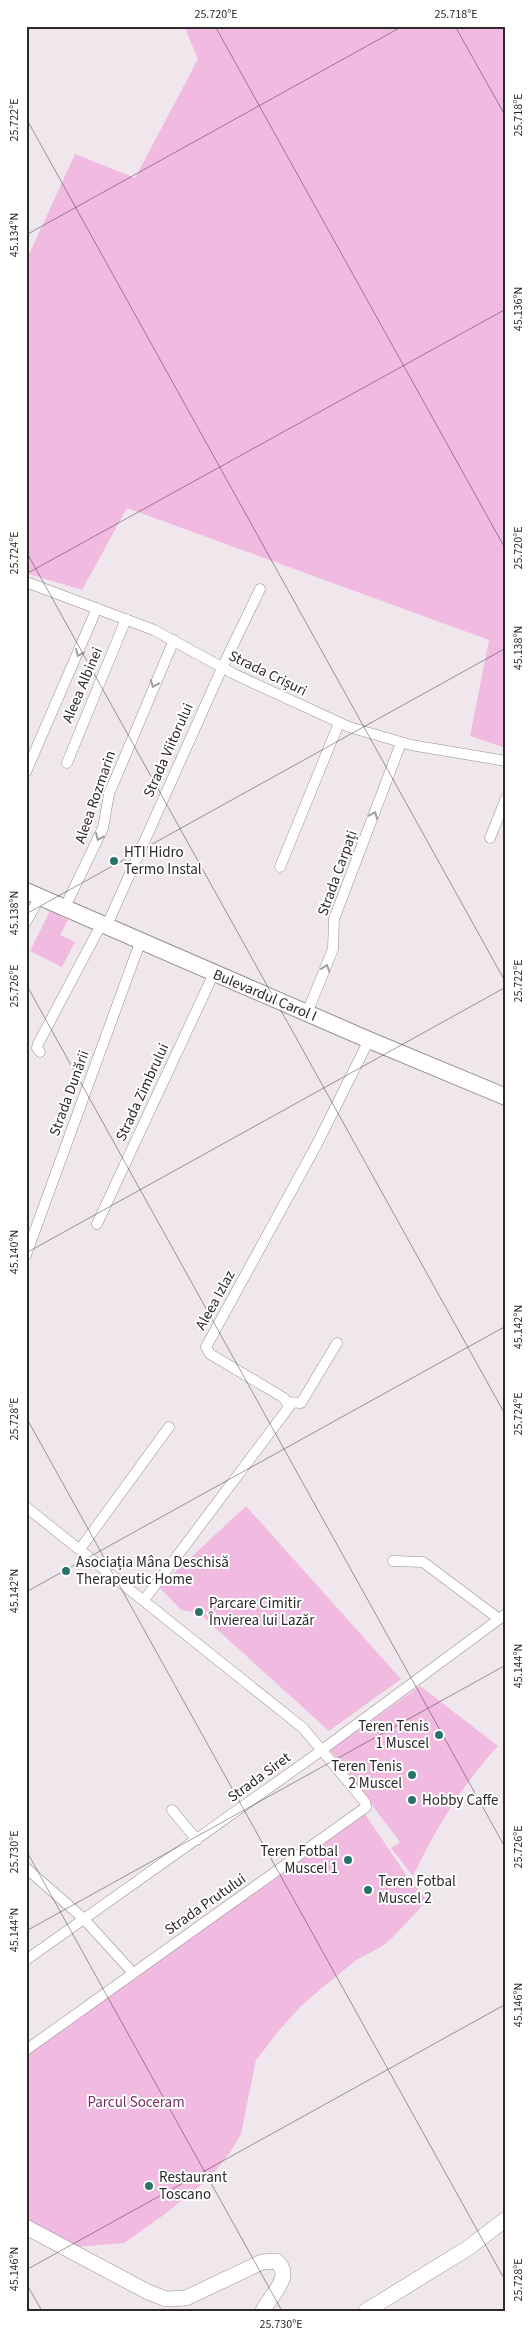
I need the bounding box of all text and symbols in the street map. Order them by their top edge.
text: 25.720°E [194,6,238,23]
text: 25.718°E [434,6,478,23]
text: 25.718°E [510,93,527,137]
text: 25.722°E [6,98,23,142]
text: 45.134°N [6,213,23,257]
text: 45.136°N [510,287,527,331]
text: 25.720°E [510,526,527,570]
text: 25.724°E [6,531,23,575]
text: 45.138°N [510,626,527,670]
street label: Aleea Albinei [57,644,108,726]
street label: Strada Crișuri [225,645,311,701]
one-way arrow [74,648,85,657]
one-way arrow [149,679,160,688]
street label: Strada Viitorului [138,700,199,801]
street label: Aleea Rozmarin [70,748,121,846]
one-way arrow [368,811,378,819]
street label: Strada Carpați [312,827,363,919]
one-way arrow [95,832,105,841]
place label: HTI Hidro Termo Instal [124,842,202,880]
marker: HTI Hidro Termo Instal [108,855,120,867]
text: 45.138°N [6,891,23,935]
text: 25.722°E [510,959,527,1003]
text: 25.726°E [6,964,23,1008]
street label: Bulevardul Carol I [210,964,320,1027]
one-way arrow [321,965,331,973]
street label: Strada Zimbrului [111,1040,174,1144]
street label: Strada Dunării [44,1047,95,1139]
text: 45.140°N [6,1230,23,1274]
street label: Aleea Izlaz [190,1267,240,1334]
text: 45.142°N [510,1305,527,1349]
text: 25.724°E [510,1392,527,1436]
text: 25.728°E [6,1397,23,1441]
place label: Asociația Mâna Deschisă Therapeutic Home [76,1552,229,1590]
marker: Asociația Mâna Deschisă Therapeutic Home [60,1565,72,1577]
text: 45.142°N [6,1569,23,1613]
place label: Parcare Cimitir Învierea lui Lazăr [208,1593,315,1631]
marker: Parcare Cimitir Învierea lui Lazăr [193,1606,205,1618]
text: 45.144°N [510,1644,527,1688]
place label: Teren Tenis 1 Muscel [358,1716,429,1754]
marker: Teren Tenis 1 Muscel [433,1729,445,1741]
street label: Strada Siret [224,1747,295,1807]
place label: Teren Tenis 2 Muscel [331,1756,402,1794]
marker: Teren Tenis 2 Muscel [406,1769,418,1781]
place label: Hobby Caffe [422,1790,499,1811]
marker: Hobby Caffe [406,1794,418,1806]
text: 25.726°E [510,1825,527,1869]
text: 25.730°E [6,1830,23,1874]
place label: Teren Fotbal Muscel 1 [260,1841,338,1879]
marker: Teren Fotbal Muscel 1 [342,1854,354,1866]
street label: Strada Prutului [160,1869,250,1940]
place label: Teren Fotbal Muscel 2 [378,1871,456,1909]
marker: Teren Fotbal Muscel 2 [362,1884,374,1896]
text: 45.144°N [6,1908,23,1952]
text: 45.146°N [510,1983,527,2027]
park label: Parcul Soceram [87,2092,185,2113]
place label: Restaurant Toscano [159,2167,227,2205]
marker: Restaurant Toscano [143,2180,155,2192]
text: 45.146°N [6,2247,23,2291]
text: 25.728°E [510,2258,527,2302]
text: 25.730°E [259,2316,303,2333]

